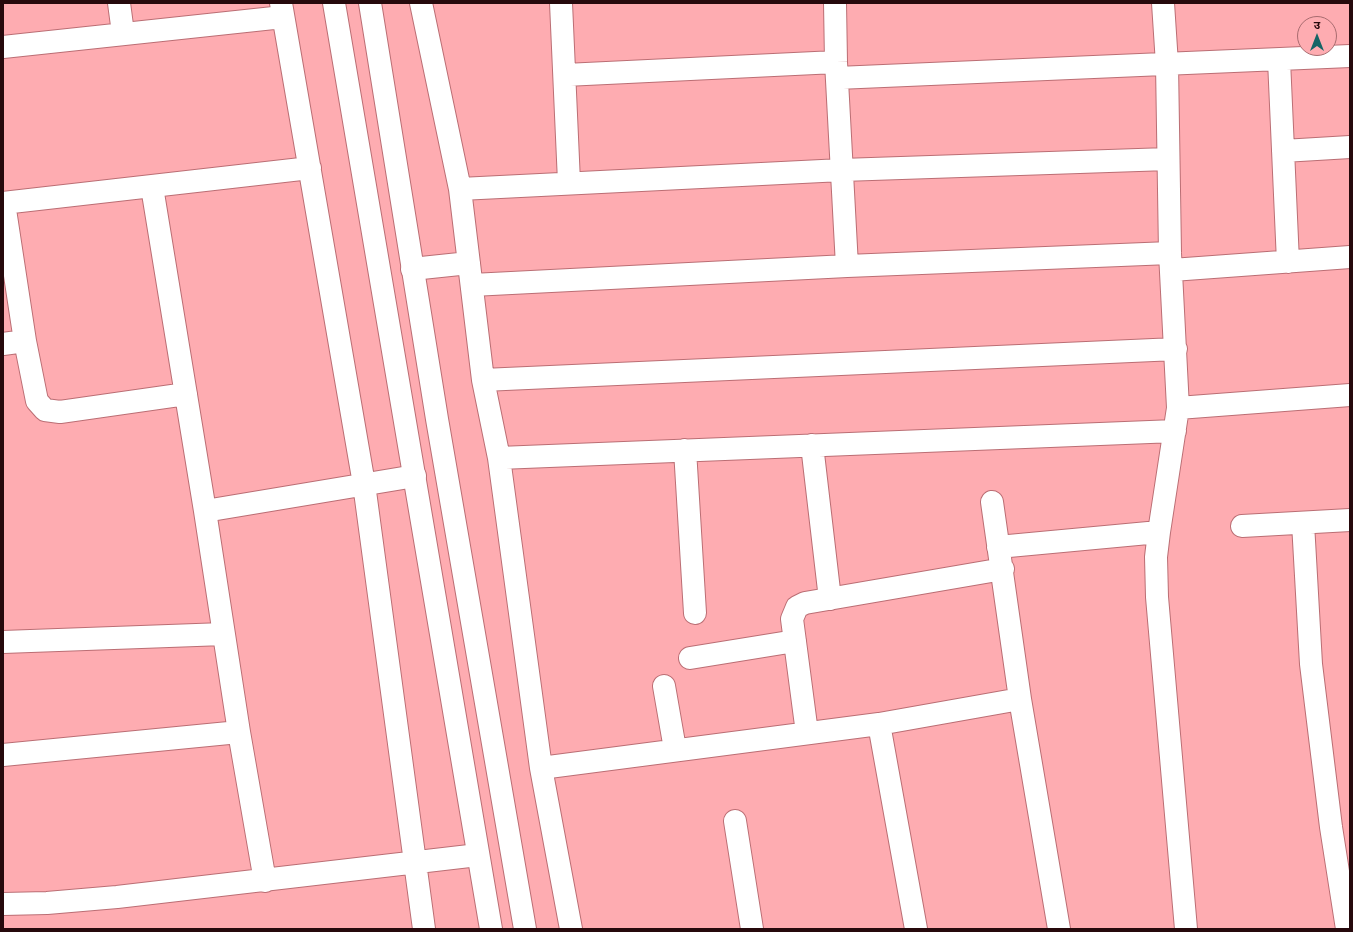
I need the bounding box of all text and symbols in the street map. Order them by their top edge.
north arrow [1297,16,1337,56]
text: उ [1314,19,1320,31]

